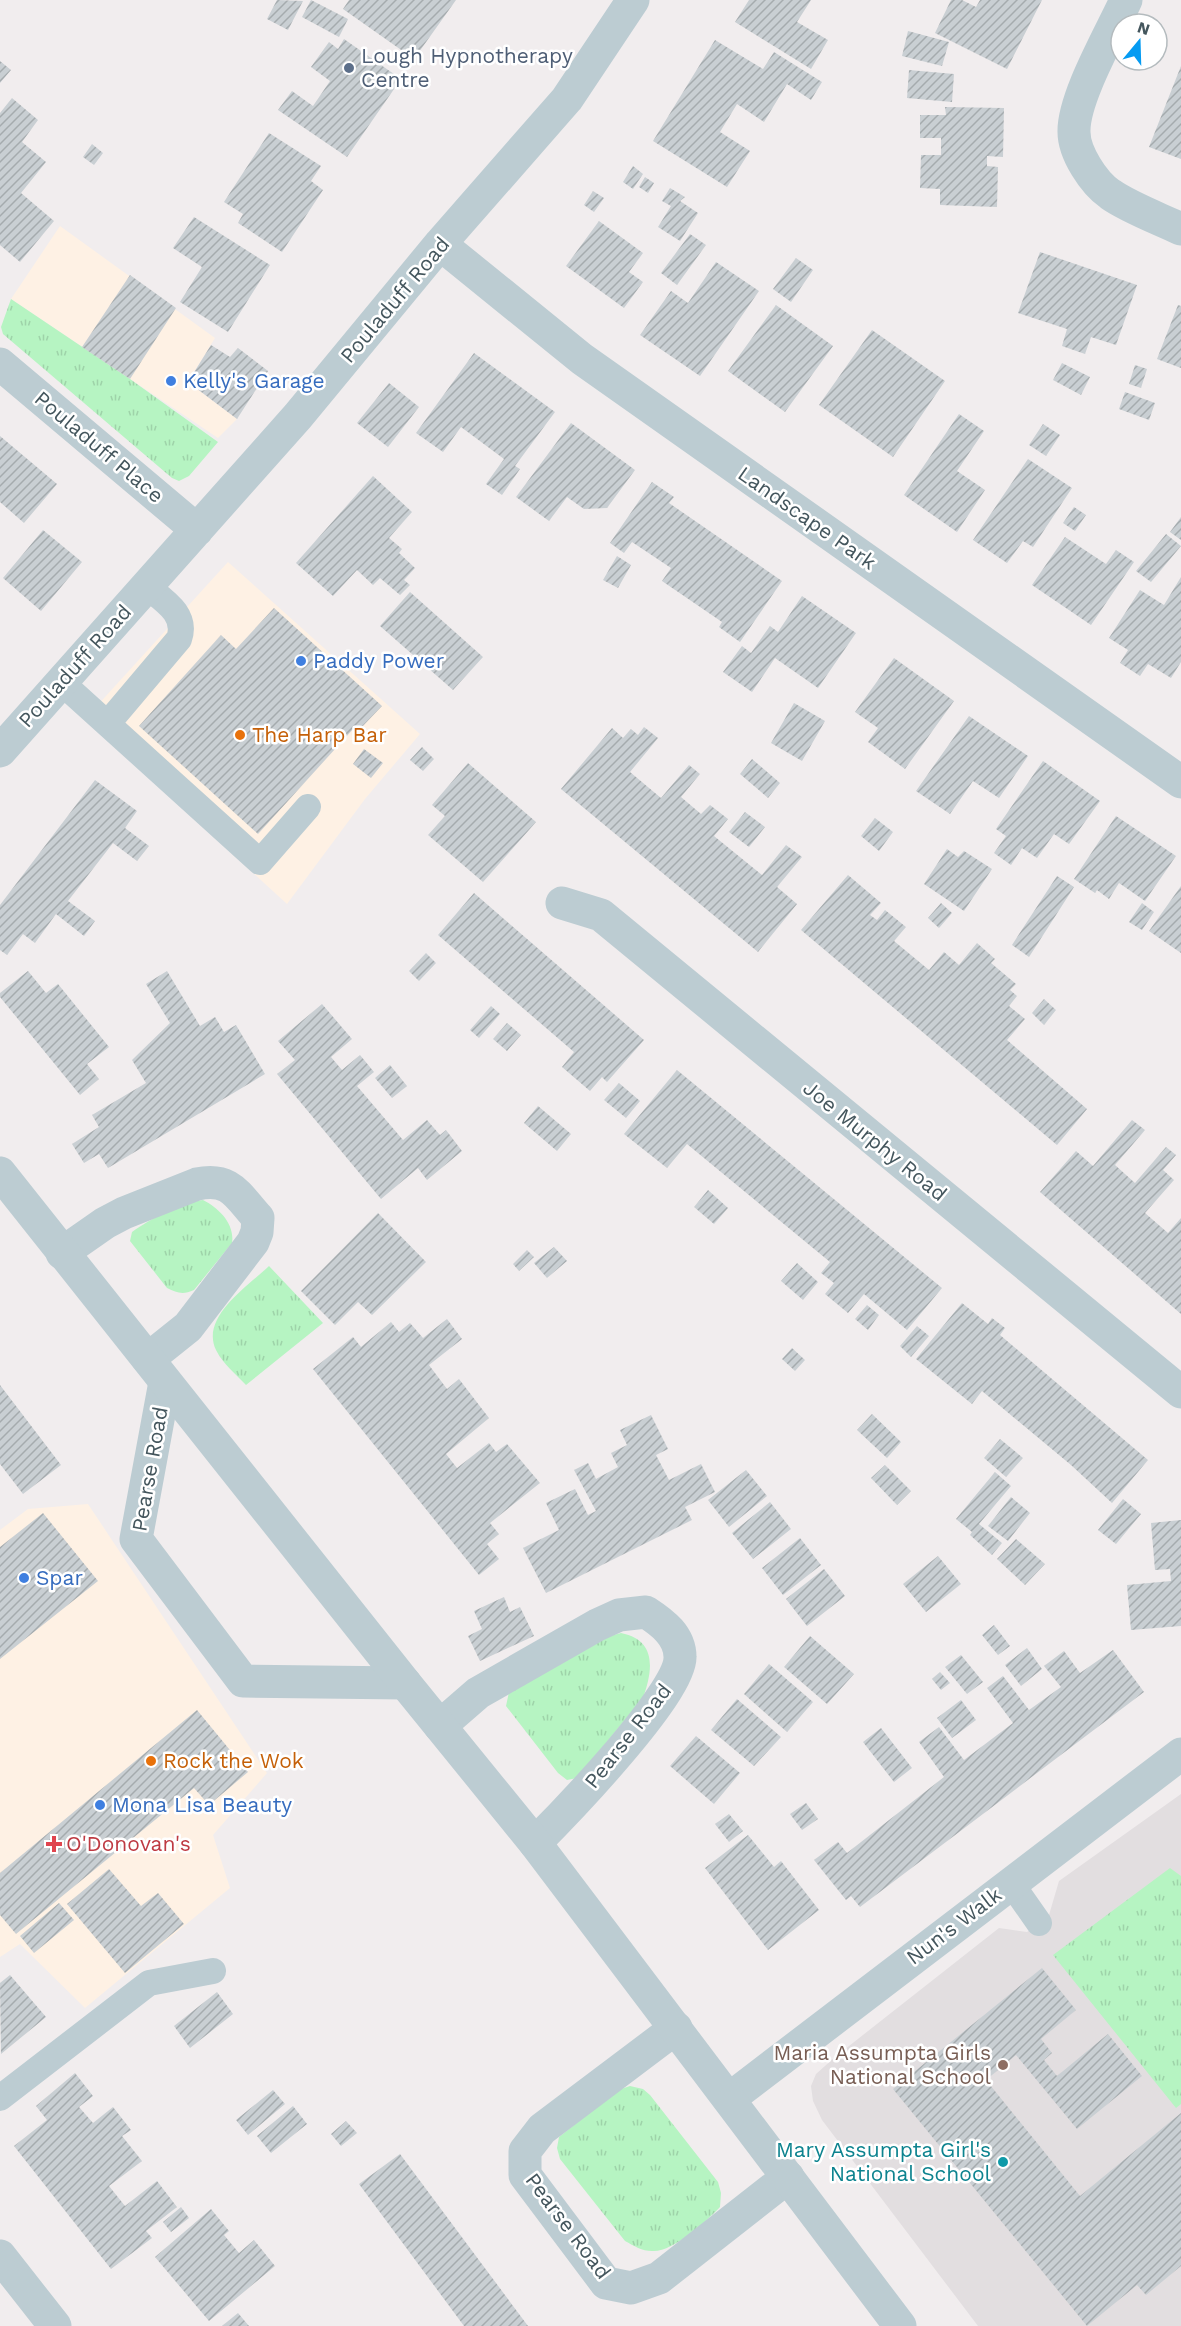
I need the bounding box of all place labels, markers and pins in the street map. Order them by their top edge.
place label: Lough Hypnotherapy Centre [361,43,573,92]
marker: Lough Hypnotherapy Centre [342,61,356,75]
place label: Kelly's Garage [183,368,325,393]
marker: Kelly's Garage [164,374,178,388]
place label: Paddy Power [313,648,445,673]
marker: Paddy Power [294,654,308,668]
place label: The Harp Bar [252,722,387,747]
marker: The Harp Bar [233,728,247,742]
place label: Spar [36,1565,83,1590]
marker: Spar [17,1571,31,1585]
place label: Rock the Wok [163,1748,304,1773]
marker: Rock the Wok [144,1754,158,1768]
place label: Mona Lisa Beauty [112,1792,292,1817]
marker: Mona Lisa Beauty [93,1798,107,1812]
place label: O'Donovan's [66,1831,191,1856]
marker: O'Donovan's [47,1837,61,1851]
place label: Maria Assumpta Girls National School [773,2040,992,2089]
marker: Maria Assumpta Girls National School [996,2058,1010,2072]
place label: Mary Assumpta Girl's National School [776,2137,992,2186]
marker: Mary Assumpta Girl's National School [996,2155,1010,2169]

